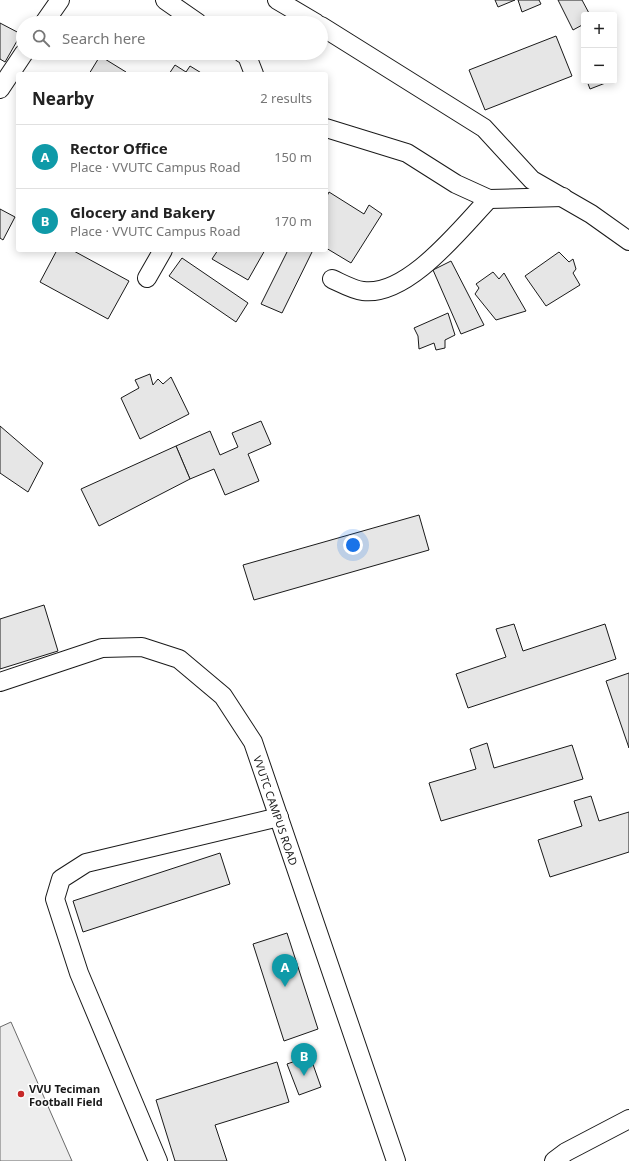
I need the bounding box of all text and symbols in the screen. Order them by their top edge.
map controls [581,12,617,84]
button: + [581,12,617,48]
search box [16,16,328,60]
icon: search [30,27,52,49]
text: Search here [62,28,145,48]
button: − [581,48,617,84]
text: Nearby [32,87,94,110]
text: 2 results [260,89,312,107]
text: Rector Office [70,138,168,158]
text: A [41,148,50,166]
text: 150 m [274,148,312,166]
text: Place · VVUTC Campus Road [70,158,241,176]
text: Glocery and Bakery [70,202,215,222]
text: B [41,212,49,230]
text: 170 m [274,212,312,230]
text: Place · VVUTC Campus Road [70,222,241,240]
your location [343,535,363,555]
street label: VVUTC CAMPUS ROAD [251,754,302,867]
pin: A [272,954,298,987]
pin: B [291,1043,317,1076]
place label: VVU Teciman Football Field [29,1081,103,1109]
marker: VVU Teciman Football Field [16,1089,26,1099]

